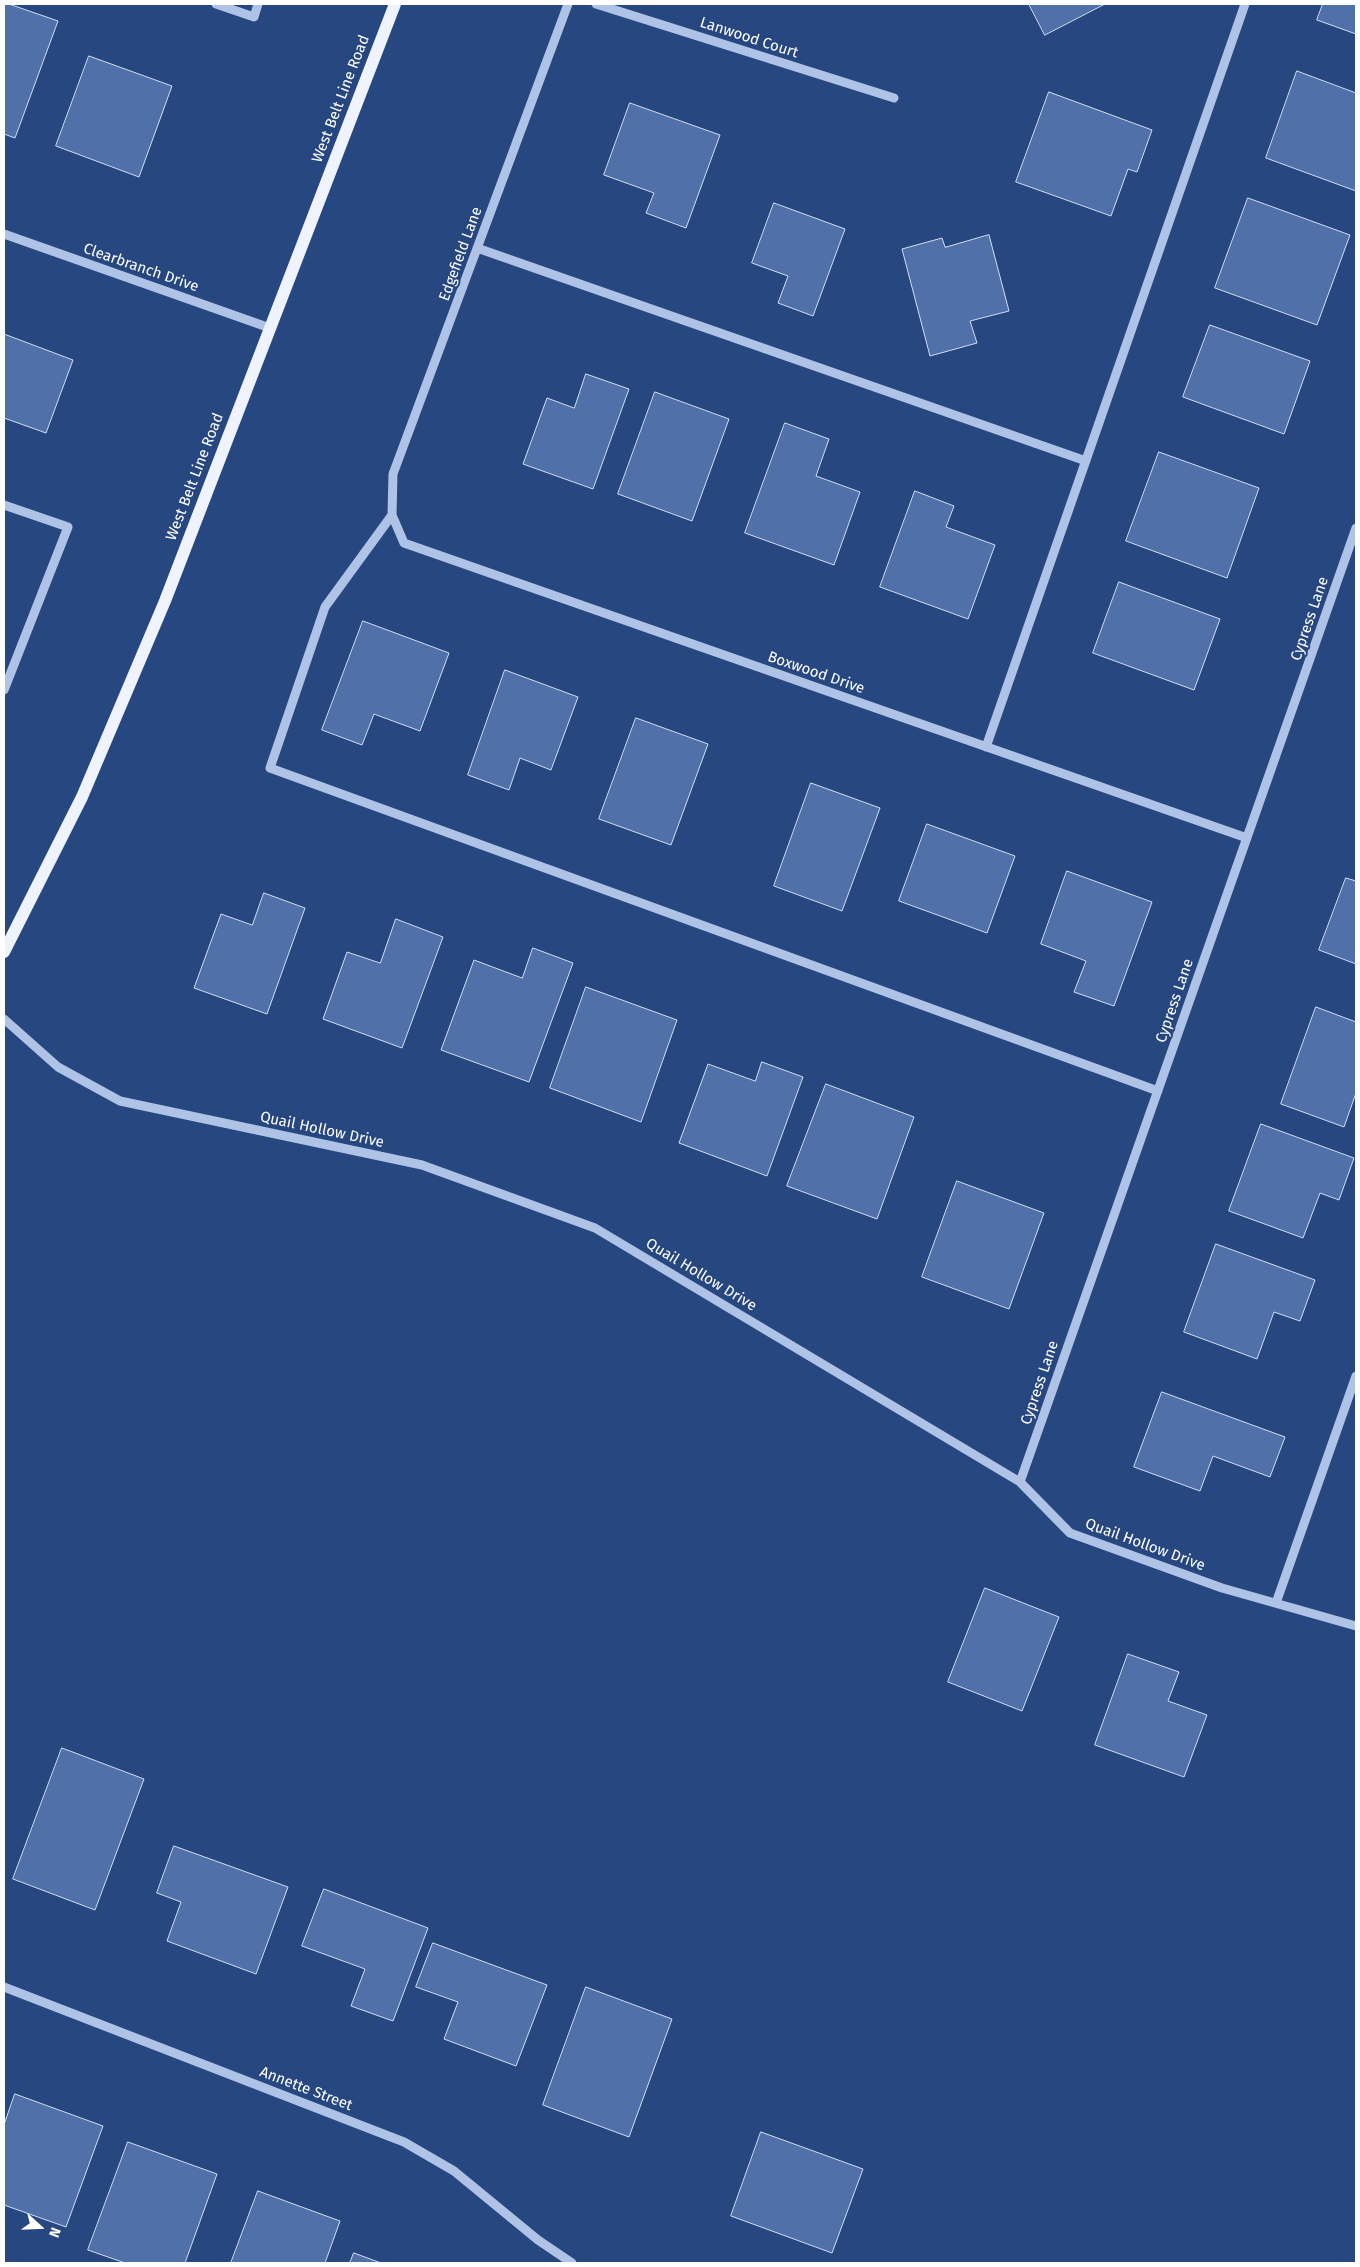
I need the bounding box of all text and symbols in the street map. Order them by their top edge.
street label: Lanwood Court [698,14,800,62]
street label: West Belt Line Road [308,33,374,165]
street label: Edgefield Lane [436,204,486,304]
street label: Clearbranch Drive [81,240,201,296]
street label: West Belt Line Road [162,411,228,543]
street label: Cypress Lane [1287,575,1333,663]
street label: Boxwood Drive [765,648,867,698]
street label: Cypress Lane [1152,957,1198,1045]
street label: Quail Hollow Drive [258,1108,386,1152]
street label: Quail Hollow Drive [642,1235,760,1315]
street label: Cypress Lane [1017,1339,1063,1427]
street label: Quail Hollow Drive [1083,1515,1207,1575]
street label: Annette Street [257,2063,355,2115]
north arrow [15,2202,65,2252]
text: N [45,2225,64,2240]

